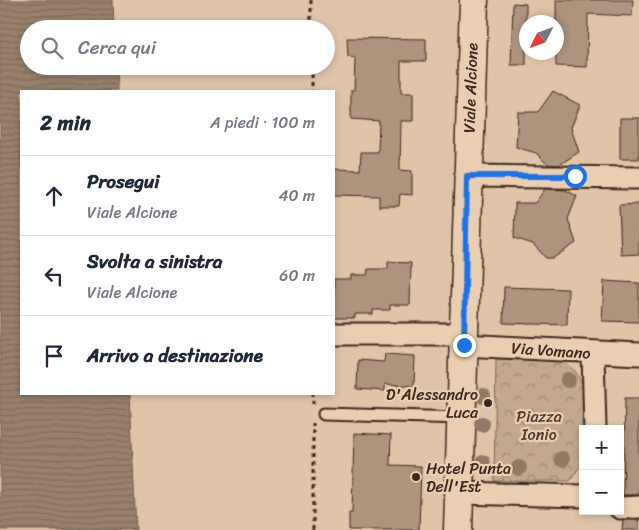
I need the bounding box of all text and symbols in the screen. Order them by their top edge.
north arrow [519,15,564,60]
search box [20,20,335,75]
text: Cerca qui [78,31,156,64]
icon: search [38,34,66,62]
street label: Viale Alcione [454,42,487,134]
text: 2 min [40,104,91,142]
text: A piedi · 100 m [210,108,315,137]
text: Prosegui [87,165,160,198]
route start [564,165,587,188]
text: 40 m [278,181,315,210]
icon: ahead [40,182,68,210]
text: Viale Alcione [87,198,177,227]
text: Svolta a sinistra [87,245,222,278]
text: 60 m [279,261,315,290]
icon: left [40,262,68,290]
text: Viale Alcione [87,278,177,307]
street label: Via Vomano [510,333,592,368]
route end [453,334,476,357]
text: Arrivo a destinazione [87,339,263,372]
icon: arrive [40,342,68,370]
place label: D'Alessandro Luca [386,380,479,427]
marker: D'Alessandro Luca [482,397,494,409]
park label: Piazza Ionio [516,402,562,449]
map controls [579,425,624,515]
button: + [579,425,624,470]
place label: Hotel Punta Dell'Est [426,454,511,501]
button: − [579,470,624,515]
marker: Hotel Punta Dell'Est [410,471,422,483]

